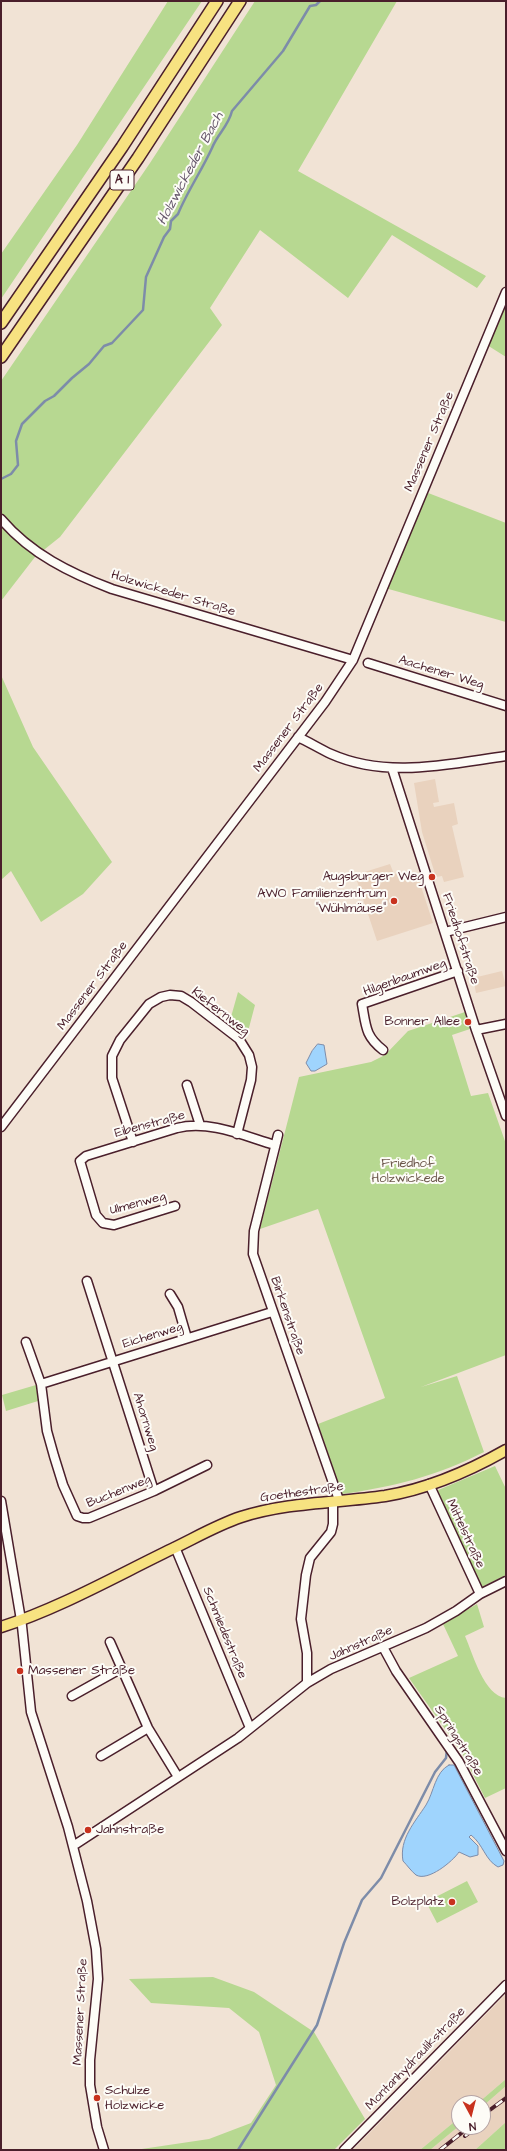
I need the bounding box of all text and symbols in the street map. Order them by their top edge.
water label: Holzwickeder Bach [154,110,228,228]
road number: A 1 [110,170,134,190]
street label: Massener Straße [402,390,458,494]
street label: Holzwickeder Straße [109,568,237,620]
street label: Aachener Weg [396,653,486,693]
street label: Massener Straße [251,681,327,775]
place label: Augsburger Weg [323,869,424,885]
marker: Augsburger Weg [427,872,437,882]
place label: AWO Familienzentrum "Wühlmäuse" [257,886,386,917]
street label: Friedhofstraße [438,891,482,987]
marker: AWO Familienzentrum "Wühlmäuse" [389,896,399,906]
street label: Massener Straße [55,939,131,1033]
street label: Hilgenbaumweg [361,956,449,1000]
street label: Kiefernweg [188,984,252,1040]
place label: Bonner Allee [385,1014,460,1030]
marker: Bonner Allee [463,1017,473,1027]
street label: Eibenstraße [113,1108,187,1142]
park label: Friedhof Holzwickede [371,1156,445,1187]
street label: Ulmenweg [108,1189,168,1219]
street label: Birkenstraße [266,1275,308,1357]
street label: Eichenweg [121,1319,185,1353]
street label: Ahornweg [129,1391,161,1453]
street label: Buchenweg [84,1472,154,1512]
street label: Goethestraße [259,1479,345,1507]
street label: Mittelstraße [442,1497,488,1571]
street label: Schmiedestraße [198,1585,250,1681]
street label: Jahnstraße [327,1623,395,1665]
place label: Massener Straße [28,1663,135,1679]
marker: Massener Straße [15,1666,25,1676]
street label: Springstraße [430,1703,486,1779]
place label: Jahnstraße [96,1822,164,1838]
marker: Jahnstraße [83,1825,93,1835]
place label: Bolzplatz [391,1894,444,1910]
marker: Bolzplatz [447,1897,457,1907]
street label: Massener Straße [70,1958,92,2066]
street label: Montanhydraulikstraße [363,2004,469,2114]
place label: Schulze Holzwicke [105,2083,164,2114]
marker: Schulze Holzwicke [92,2093,102,2103]
north arrow [451,2095,491,2135]
text: N [468,2119,477,2134]

